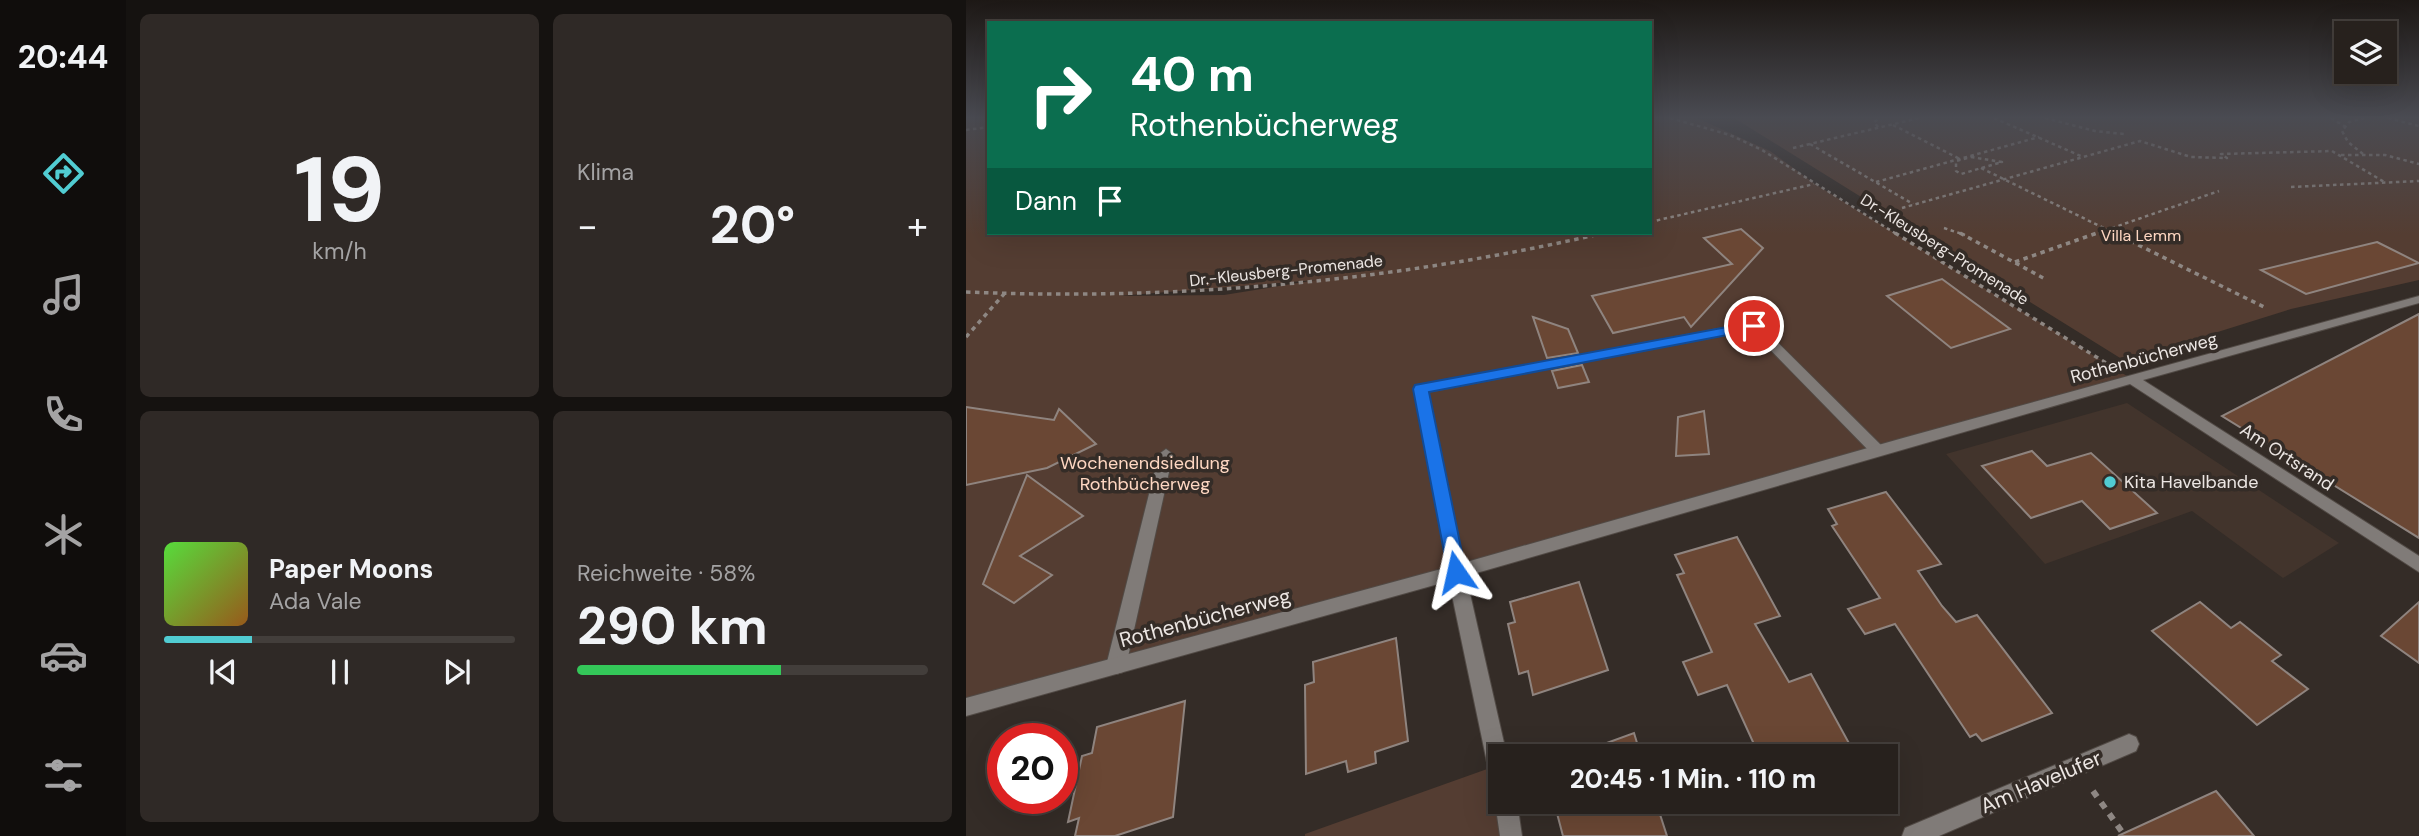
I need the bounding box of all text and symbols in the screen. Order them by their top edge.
map controls [2334,21,2397,84]
button: layers [2334,21,2397,84]
text: 20:44 [18,36,108,78]
text: 40 m [1130,42,1254,106]
icon: right [1015,49,1106,140]
text: Rothenbücherweg [1130,104,1399,146]
text: 19 [294,131,385,249]
icon: directions [39,149,88,198]
text: Klima [577,157,634,187]
icon: arrive [1091,182,1129,220]
text: Dann [1015,184,1077,218]
street label: Dr.-Kleusberg-Promenade [1857,189,2033,310]
text: 20° [710,191,795,259]
text: − [577,201,598,251]
text: + [907,201,928,251]
park label: Villa Lemm [2101,225,2181,246]
text: km/h [312,236,367,266]
street label: Dr.-Kleusberg-Promenade [1188,250,1384,291]
icon: music [39,270,88,319]
pin [1724,296,1784,356]
icon: arrive [1735,307,1773,345]
street label: Rothenbücherweg [2068,327,2220,389]
icon: phone [39,390,88,439]
street label: Am Ortsrand [2235,418,2339,496]
park label: Wochenendsiedlung Rothbücherweg [1060,451,1230,496]
place label: Kita Havelbande [2124,470,2258,494]
marker: Kita Havelbande [2102,474,2118,490]
icon: climate [39,510,88,559]
position arrow [1419,535,1493,609]
text: Paper Moons [269,552,433,586]
text: Reichweite · 58% [577,558,755,588]
street label: Rothenbücherweg [1116,582,1294,654]
text: Ada Vale [269,586,362,616]
text: 290 km [577,592,768,660]
icon: car [39,631,88,680]
icon: previous [204,653,242,691]
icon: pause [321,653,359,691]
icon: next [438,653,476,691]
speed limit sign: 20 [987,723,1078,814]
street label: Am Havelufer [1976,744,2106,820]
icon: filters [39,751,88,800]
text: 20:45 · 1 Min. · 110 m [1570,762,1816,796]

